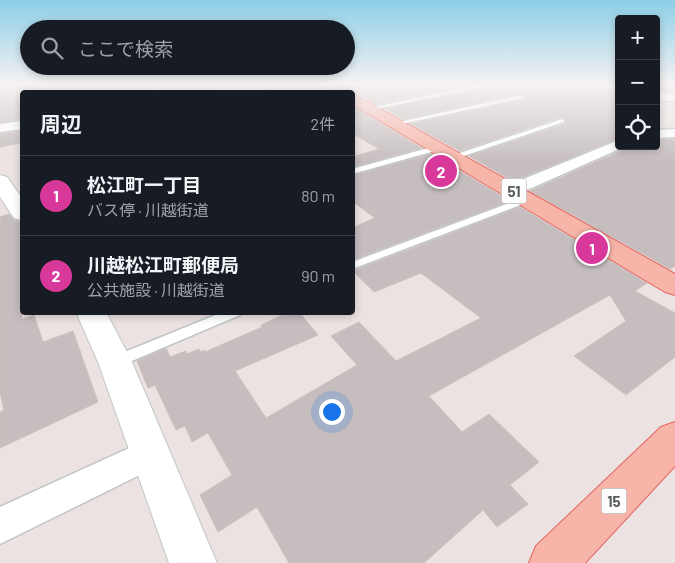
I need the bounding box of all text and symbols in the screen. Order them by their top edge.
map controls [615,15,660,150]
button: + [615,15,660,60]
search box [20,20,355,75]
icon: search [38,34,66,62]
text: ここで検索 [78,37,173,60]
button: − [615,60,660,105]
button: locate [615,105,660,150]
text: 周辺 [40,111,82,136]
text: 2件 [310,114,335,133]
pin: 2 [425,152,457,190]
text: 松江町一丁目 [87,173,201,196]
road number: 51 [502,178,526,204]
text: 1 [53,186,59,205]
text: 80 m [301,186,335,205]
text: バス停 · 川越街道 [87,200,209,219]
pin: 1 [576,229,608,267]
text: 川越松江町郵便局 [87,253,239,276]
text: 2 [52,266,60,285]
text: 90 m [301,266,335,285]
text: 公共施設 · 川越街道 [87,280,225,299]
your location [319,399,345,425]
road number: 15 [602,488,626,514]

